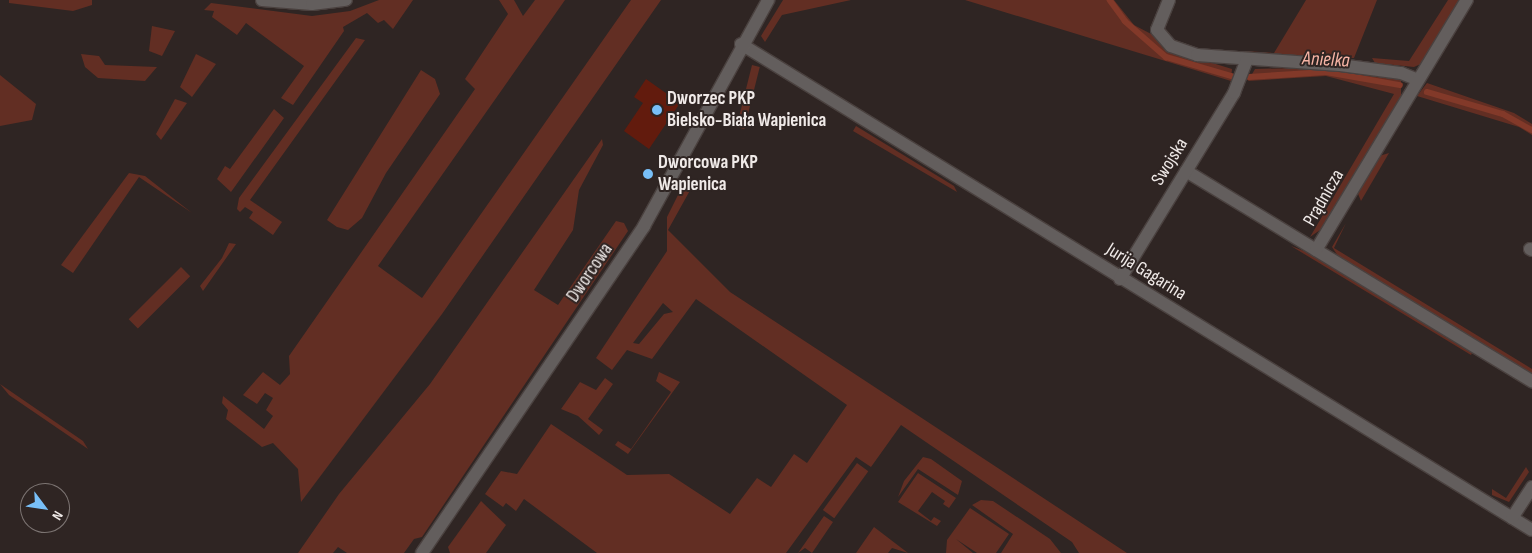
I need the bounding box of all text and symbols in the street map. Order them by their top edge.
water label: Anielka [1302,47,1350,73]
place label: Dworzec PKP Bielsko-Biała Wapienica [667,88,826,132]
marker: Dworzec PKP Bielsko-Biała Wapienica [651,104,663,116]
street label: Swojska [1147,134,1193,190]
place label: Dworcowa PKP Wapienica [658,152,758,196]
street label: Prądnicza [1299,166,1349,230]
marker: Dworcowa PKP Wapienica [642,168,654,180]
street label: Jurija Gagarina [1102,238,1190,306]
street label: Dworcowa [562,239,618,307]
north arrow [20,483,70,533]
text: N [48,508,67,523]

